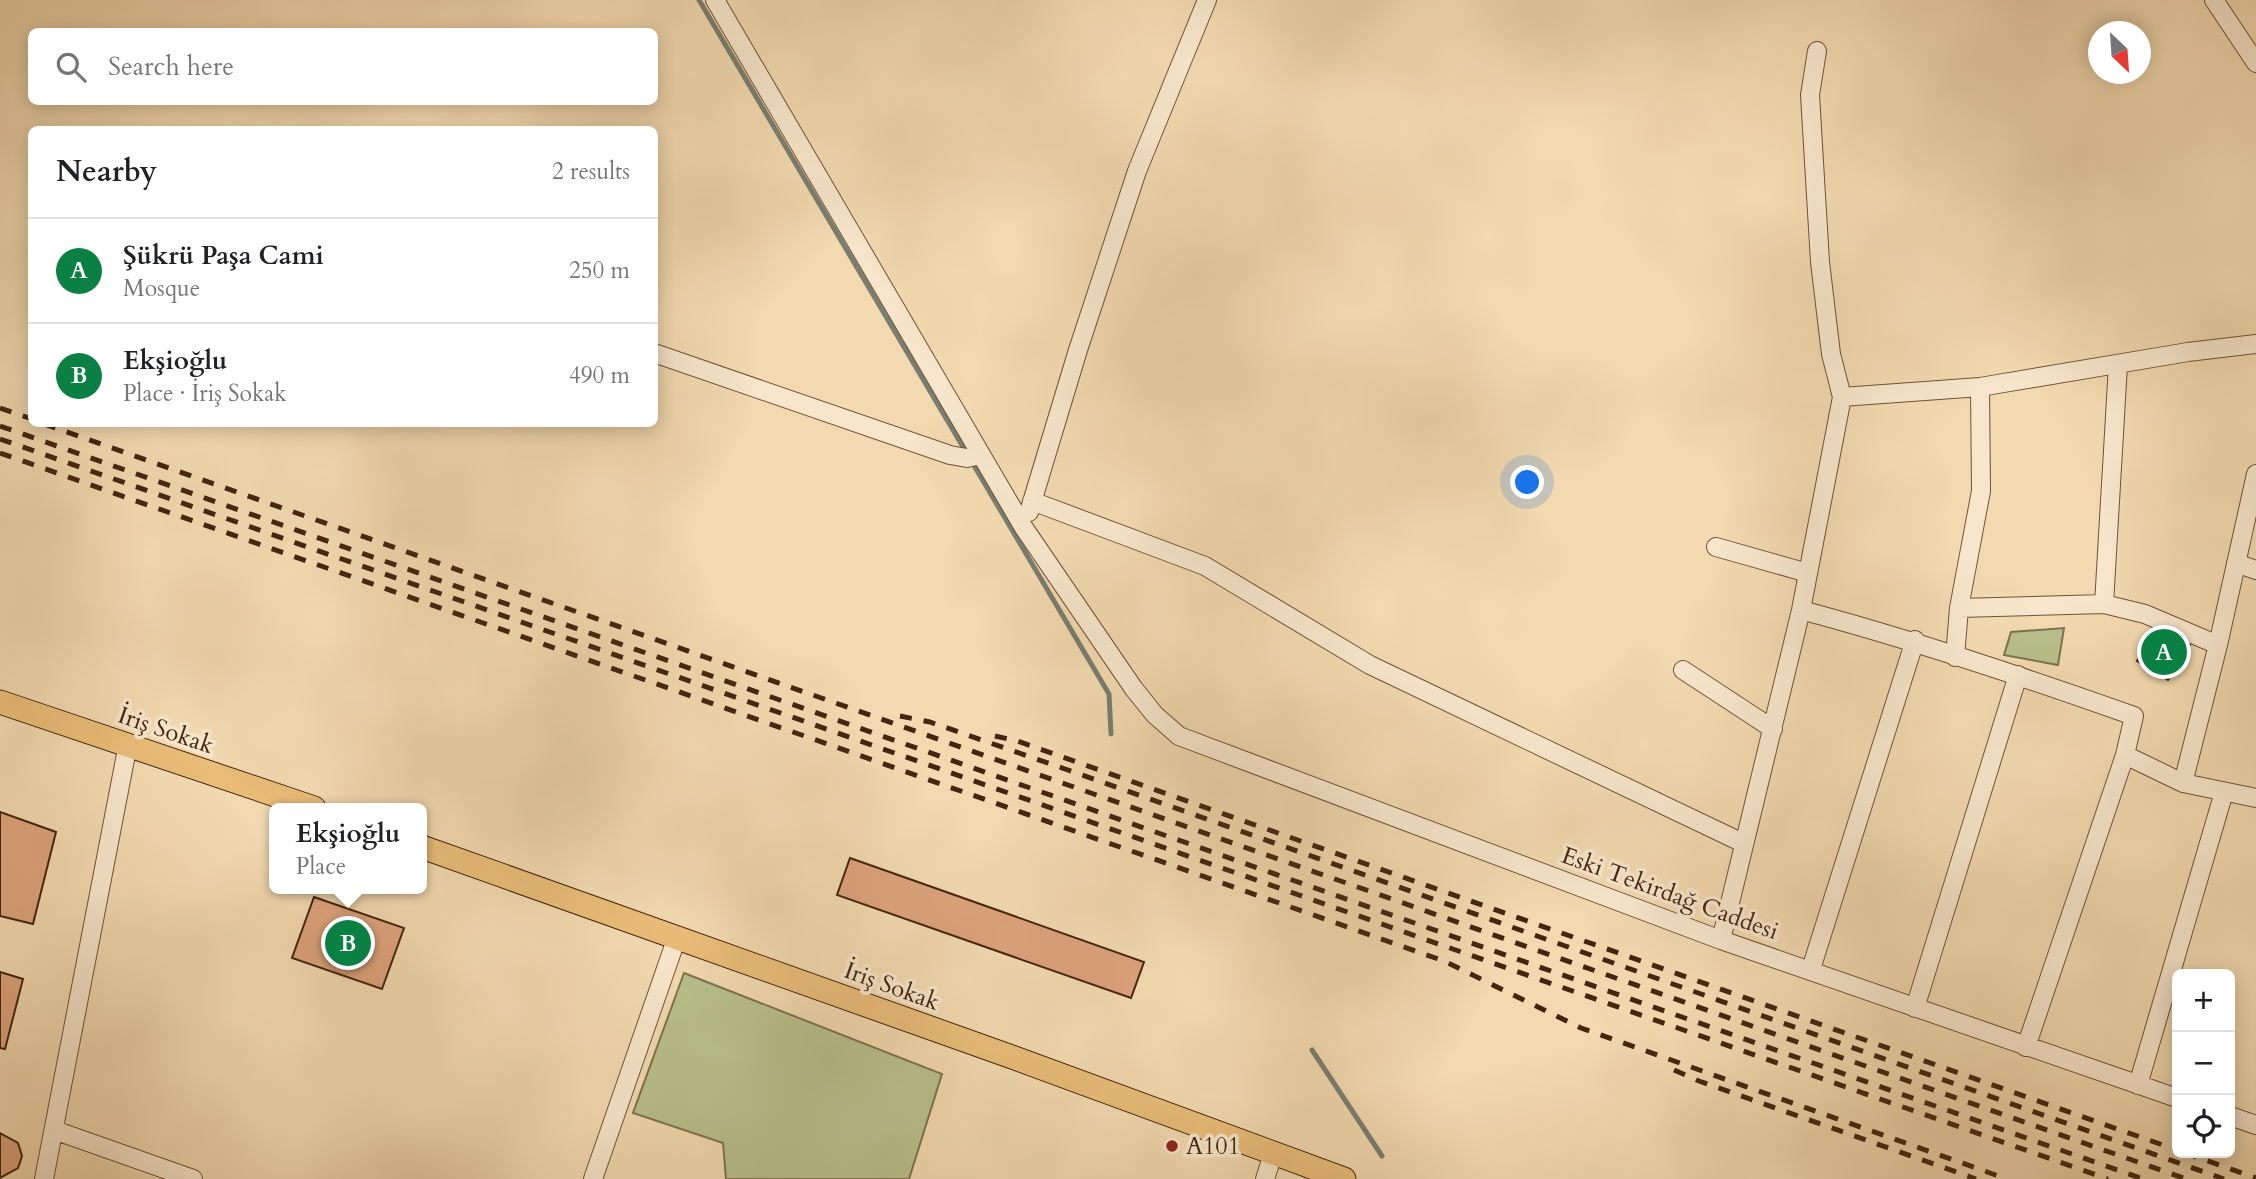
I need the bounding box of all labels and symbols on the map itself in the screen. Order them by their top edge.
north arrow [2088,21,2151,84]
your location [1510,465,1544,499]
pin: A [2141,626,2187,678]
street label: İriş Sokak [114,699,218,762]
street label: Eski Tekirdağ Caddesi [1557,839,1783,948]
pin: B [325,917,371,969]
street label: İriş Sokak [840,954,944,1019]
place label: A101 [1186,1130,1240,1163]
marker: A101 [1164,1138,1180,1154]

